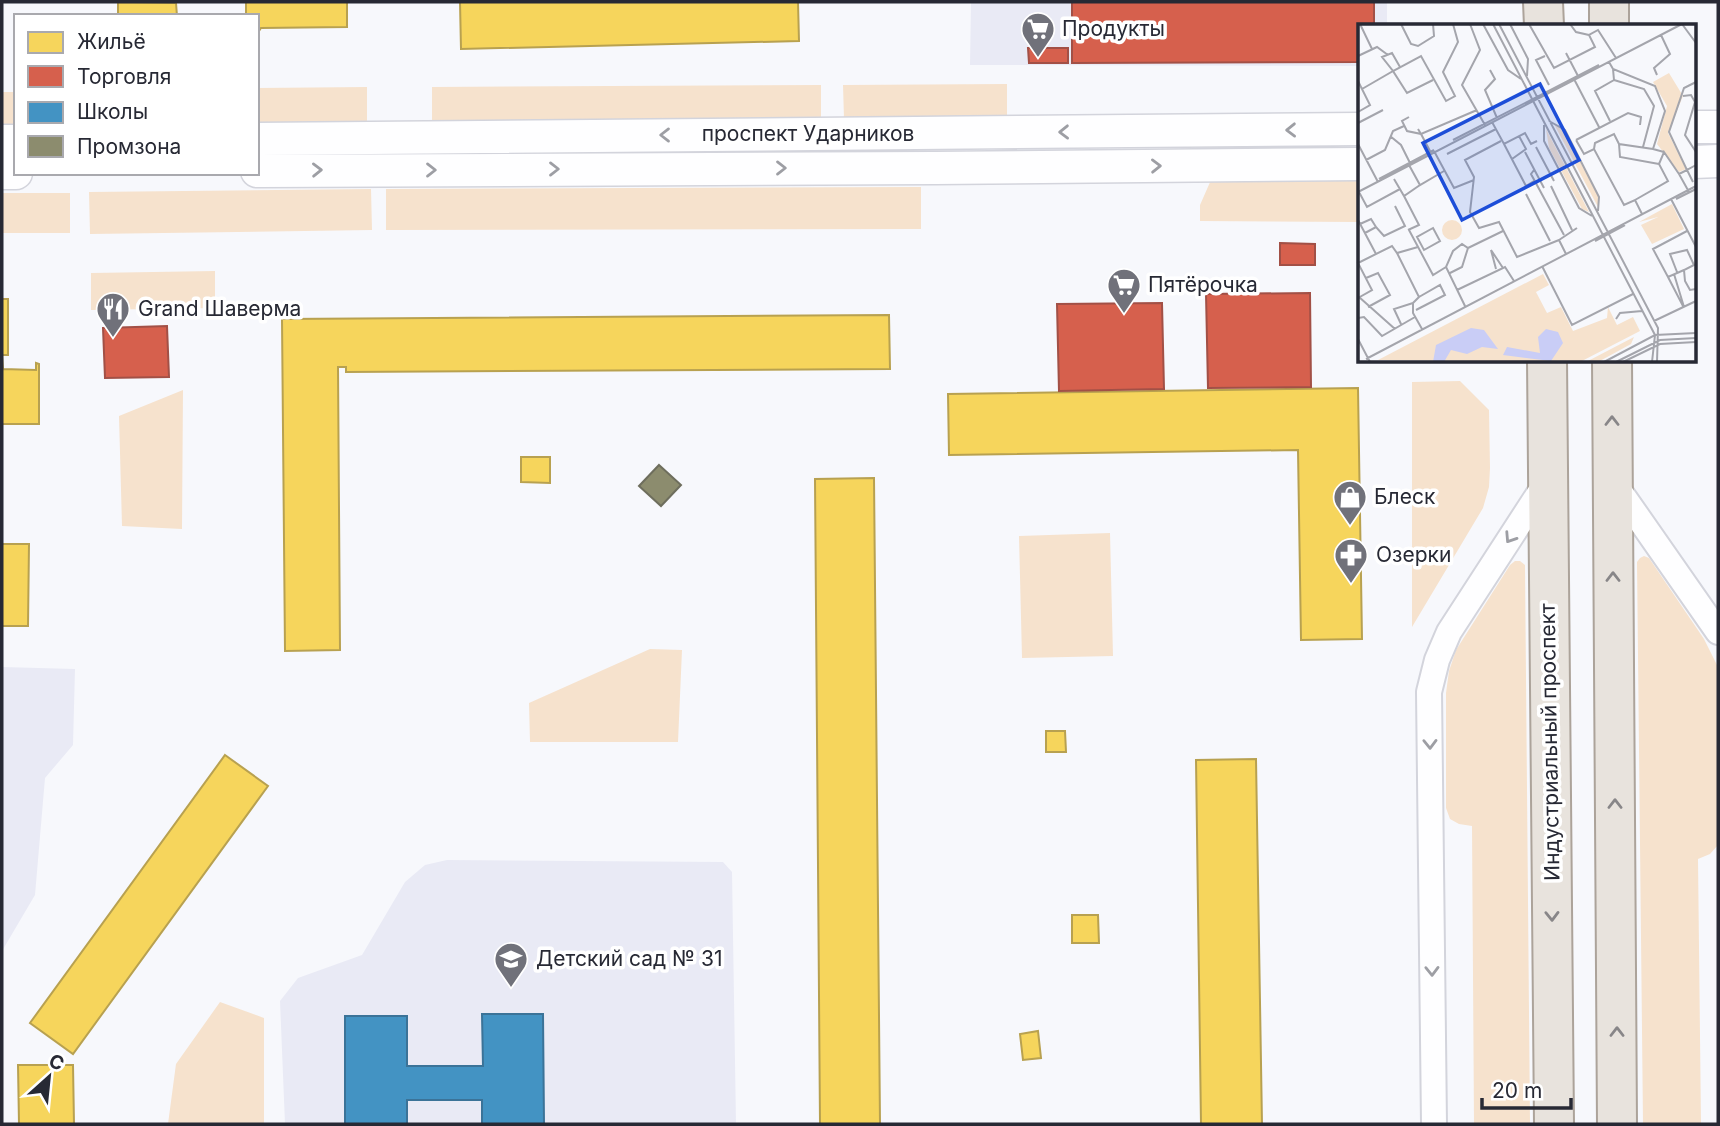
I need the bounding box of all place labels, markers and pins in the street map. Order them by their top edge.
supermarket icon: Продукты [1019,10,1057,59]
place label: Продукты [1062,16,1165,41]
supermarket icon: Пятёрочка [1105,266,1143,315]
place label: Пятёрочка [1148,272,1258,297]
restaurant icon: Grand Шаверма [94,290,132,339]
place label: Grand Шаверма [138,296,301,321]
shop icon: Блеск [1331,478,1369,527]
place label: Блеск [1374,484,1436,509]
pharmacy icon: Озерки [1332,536,1370,585]
place label: Озерки [1376,542,1451,567]
school or university icon: Детский сад № 31 [492,940,530,989]
place label: Детский сад № 31 [536,946,722,971]

